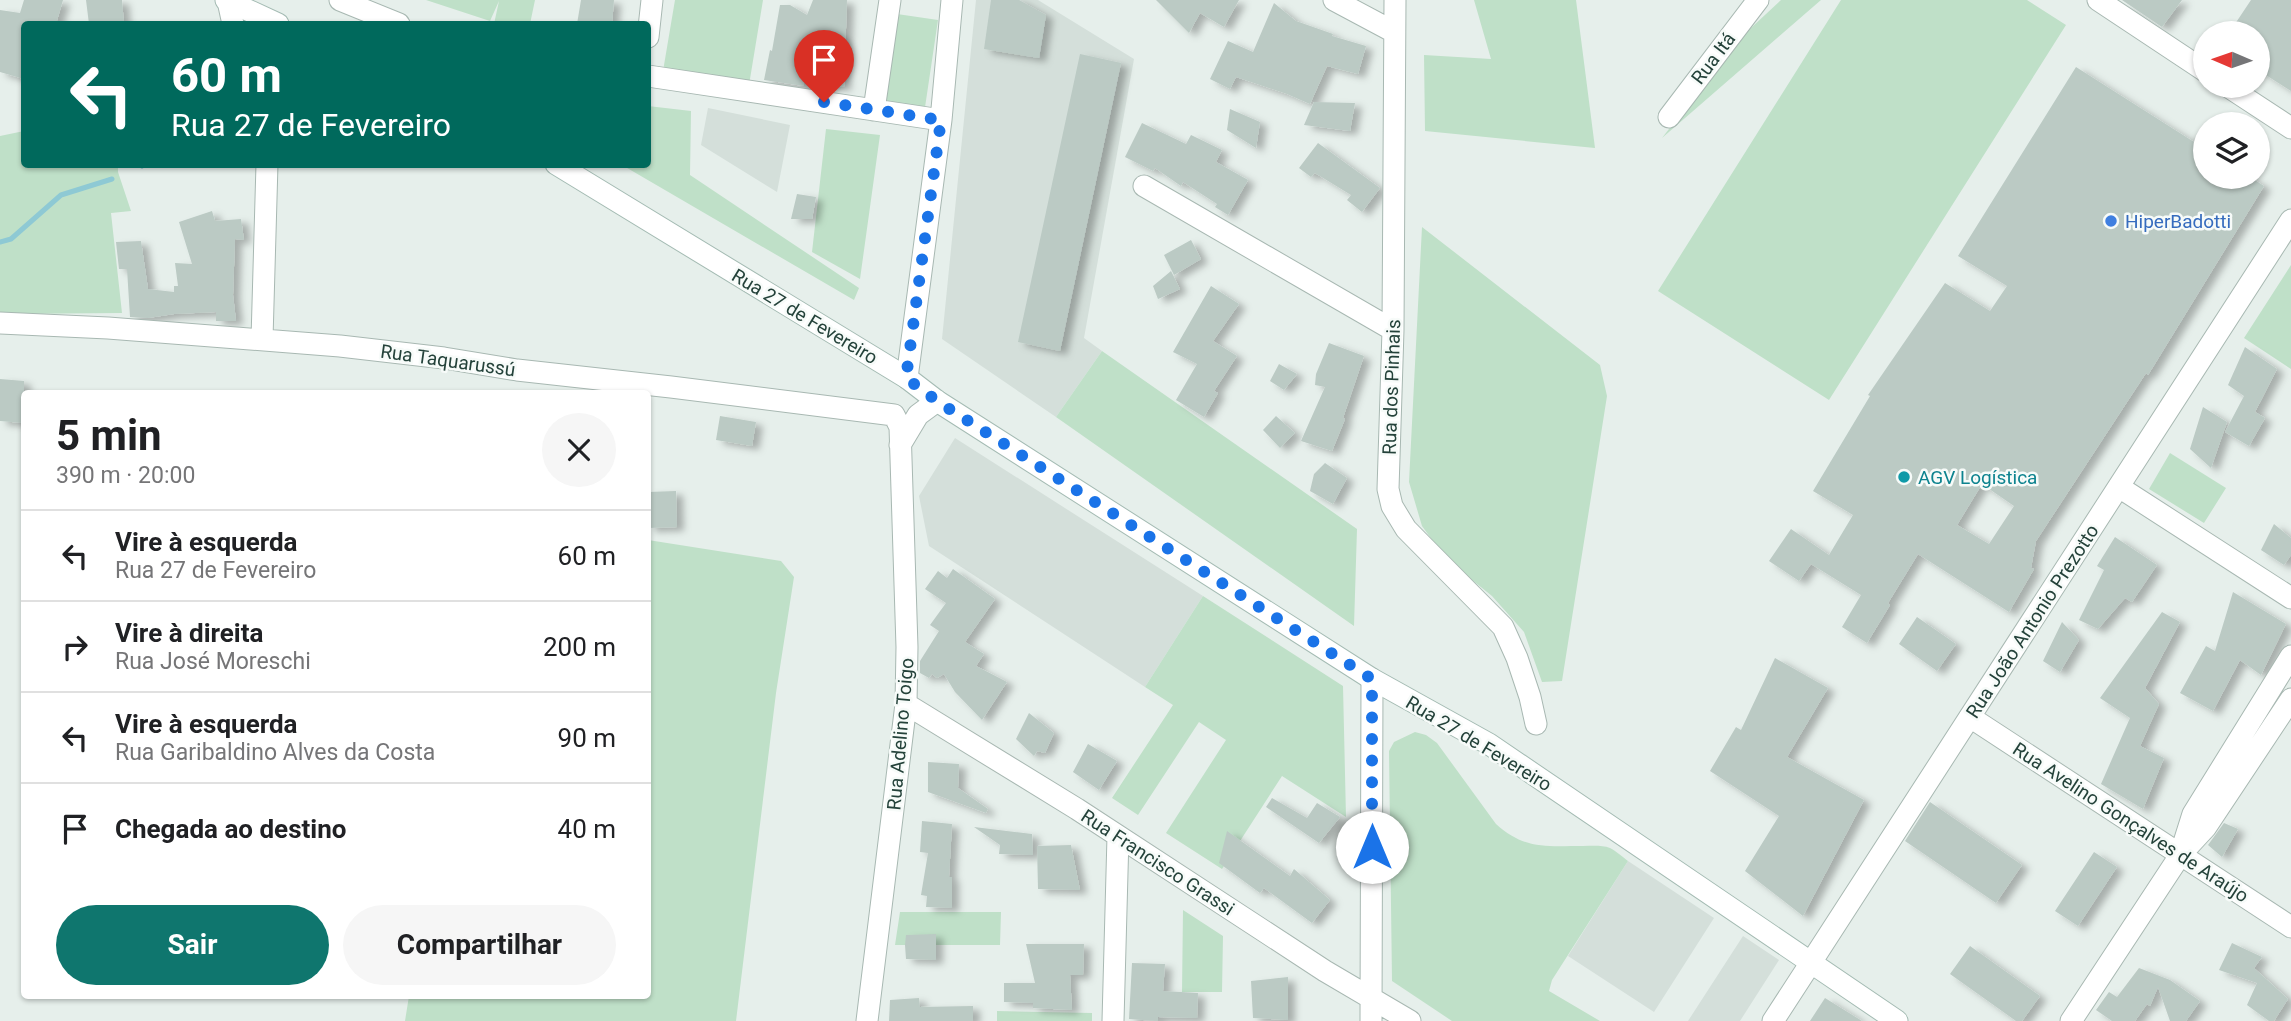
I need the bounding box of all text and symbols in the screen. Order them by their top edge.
north arrow [2193,21,2270,98]
map controls [2193,21,2270,189]
street label: Rua Itá [1686,28,1740,89]
pin [794,30,854,102]
icon: arrive [805,41,843,79]
text: 60 m [171,47,282,104]
icon: left [56,49,147,140]
text: Rua 27 de Fevereiro [171,106,451,144]
button: layers [2193,112,2270,189]
place label: HiperBadotti [2125,210,2231,233]
marker: HiperBadotti [2103,213,2119,229]
street label: Rua 27 de Fevereiro [728,264,882,369]
street label: Rua dos Pinhais [1378,319,1405,455]
street label: Rua Taquarussú [379,340,517,381]
text: 5 min [56,411,162,460]
button: close [542,413,616,487]
text: 390 m · 20:00 [56,462,195,489]
place label: AGV Logística [1918,466,2037,489]
marker: AGV Logística [1896,469,1912,485]
street label: Rua João Antonio Prezotto [1961,520,2104,722]
text: Vire à esquerda [115,527,298,557]
icon: left [56,537,94,575]
text: 60 m [558,541,616,571]
text: Rua 27 de Fevereiro [115,557,316,584]
text: Vire à direita [115,618,263,648]
icon: right [56,628,94,666]
text: 200 m [543,632,616,662]
text: Rua José Moreschi [115,648,311,675]
street label: Rua Adelino Toigo [882,657,919,811]
street label: Rua 27 de Fevereiro [1402,691,1556,796]
text: Vire à esquerda [115,709,298,739]
icon: left [56,719,94,757]
text: 90 m [558,723,616,753]
street label: Rua Avelino Gonçalves de Araújo [2008,737,2253,907]
text: Rua Garibaldino Alves da Costa [115,739,435,766]
street label: Rua Francisco Grassi [1077,804,1239,920]
icon: arrive [56,810,94,848]
position arrow [1335,810,1409,884]
text: Chegada ao destino [115,814,346,844]
text: 40 m [558,814,616,844]
button: Sair [56,905,329,985]
button: Compartilhar [343,905,616,985]

